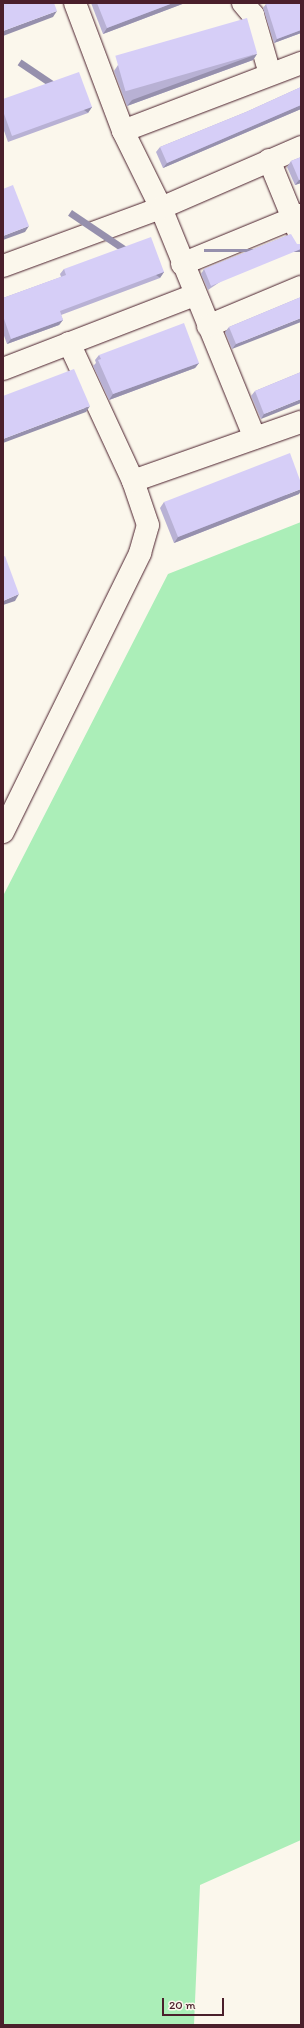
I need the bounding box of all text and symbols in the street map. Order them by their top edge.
scale bar [164,1990,226,2016]
text: 20 m [169,1998,196,2012]

